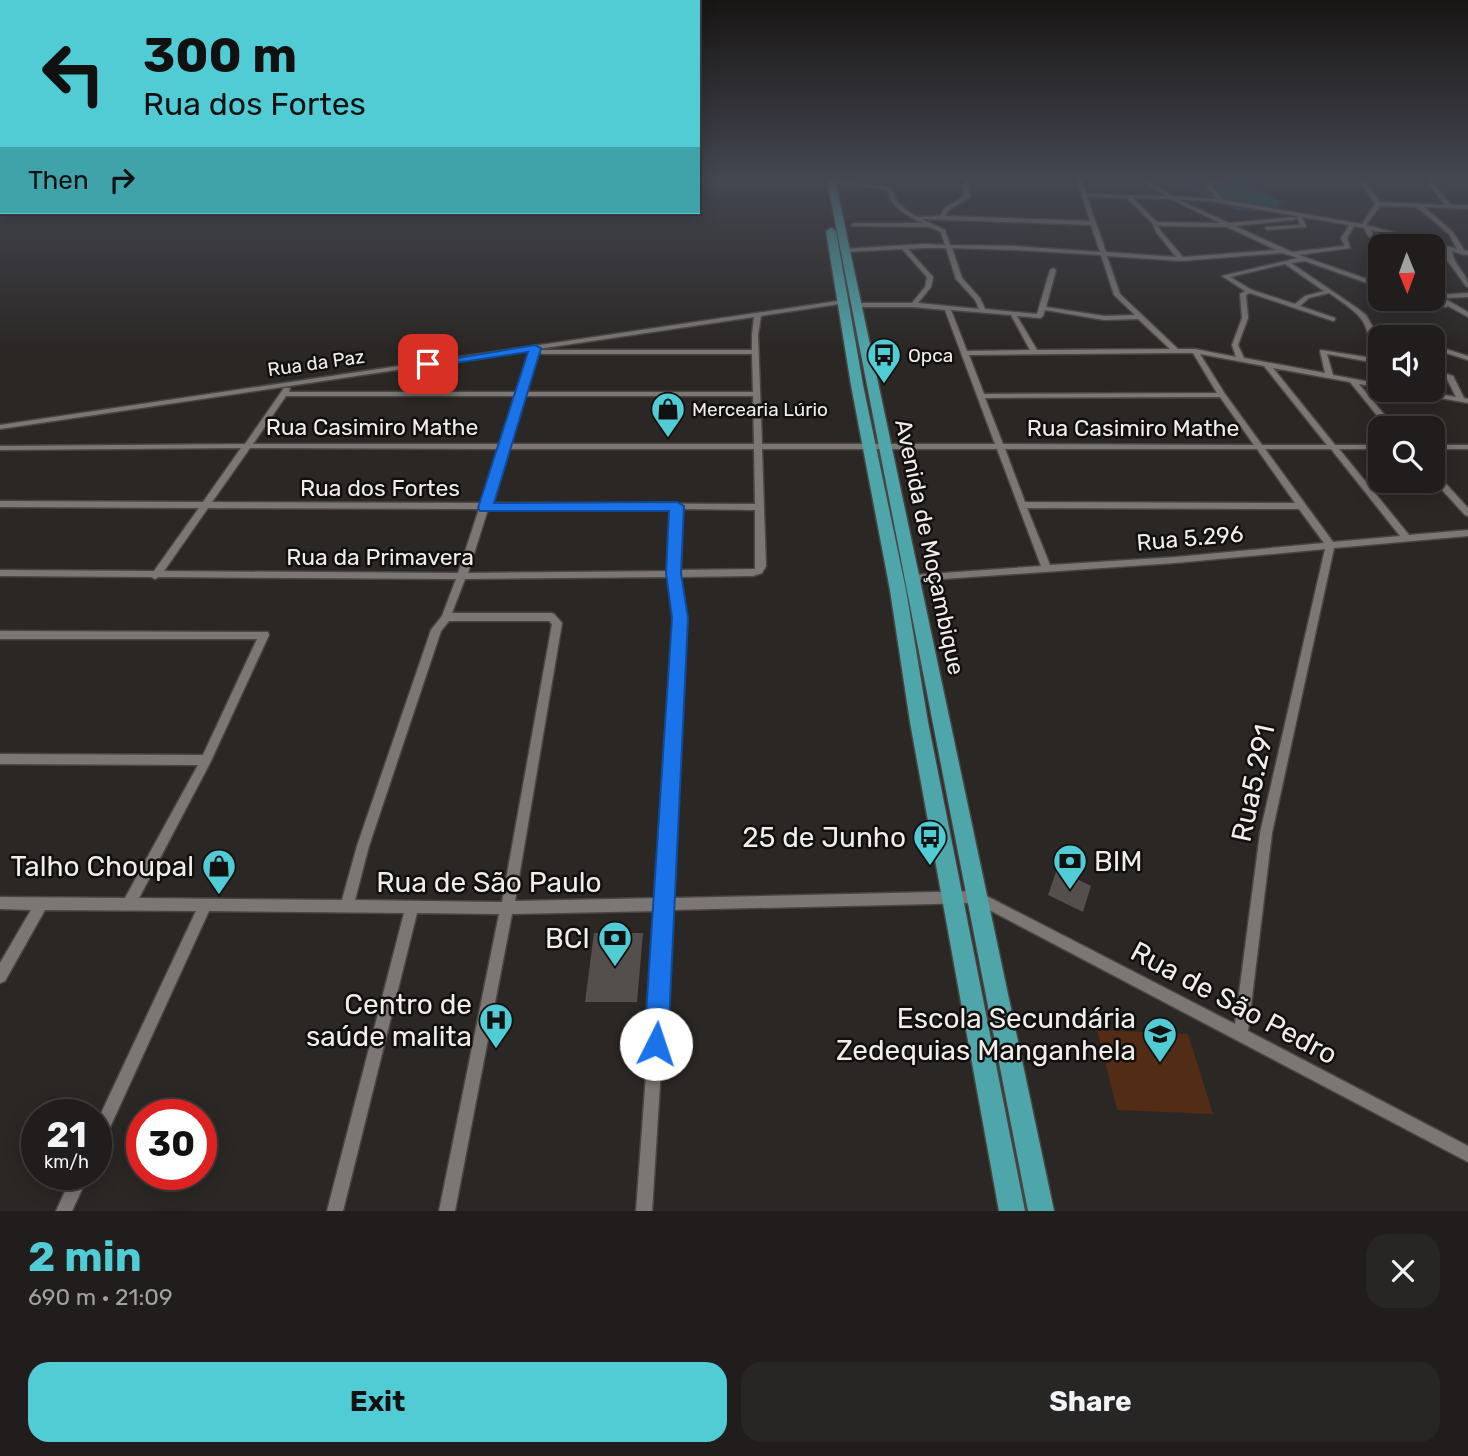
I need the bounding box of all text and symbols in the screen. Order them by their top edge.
text: 300 m [143,26,297,84]
icon: left [28,28,119,119]
text: Rua dos Fortes [143,85,366,123]
icon: right [103,161,141,199]
text: Then [28,165,89,196]
north arrow [1368,234,1446,312]
map controls [1368,234,1445,493]
button: sound [1368,325,1445,402]
pin [398,334,458,394]
bus stop icon: Opca [865,336,903,385]
place label: Opca [908,344,953,367]
street label: Rua da Paz [266,345,366,381]
icon: arrive [409,345,447,383]
shop icon: Mercearia Lúrio [649,390,687,439]
place label: Mercearia Lúrio [692,398,828,421]
street label: Rua Casimiro Mathe [266,413,478,441]
street label: Rua Casimiro Mathe [1027,414,1239,442]
button: search [1368,416,1445,493]
street label: Avenida de Moçambique [889,417,971,677]
street label: Rua dos Fortes [300,474,460,502]
street label: Rua 5.296 [1135,519,1245,557]
street label: Rua da Primavera [286,543,474,571]
street label: Rua5.291 [1224,721,1282,845]
bus stop icon: 25 de Junho [911,818,949,867]
place label: 25 de Junho [742,821,906,854]
bank icon: BIM [1051,842,1089,891]
place label: BIM [1094,845,1143,878]
shop icon: Talho Choupal [200,847,238,896]
place label: Talho Choupal [11,850,194,883]
street label: Rua de São Paulo [376,866,602,899]
bank icon: BCI [596,919,634,968]
place label: BCI [545,922,590,955]
street label: Rua de São Pedro [1125,935,1343,1071]
place label: Centro de saúde malita [306,988,472,1053]
hospital icon: Centro de saúde malita [477,1001,515,1050]
place label: Escola Secundária Zedequias Manganhela [836,1002,1136,1067]
position arrow [619,1007,693,1081]
school or university icon: Escola Secundária Zedequias Manganhela [1141,1015,1179,1064]
speed limit sign: 30 [126,1099,217,1190]
text: 21 [46,1114,87,1156]
text: km/h [44,1151,89,1173]
text: 2 min [28,1232,142,1282]
button: close [1366,1234,1440,1308]
text: 690 m · 21:09 [28,1283,173,1311]
button: Exit [28,1362,727,1442]
button: Share [741,1362,1440,1442]

